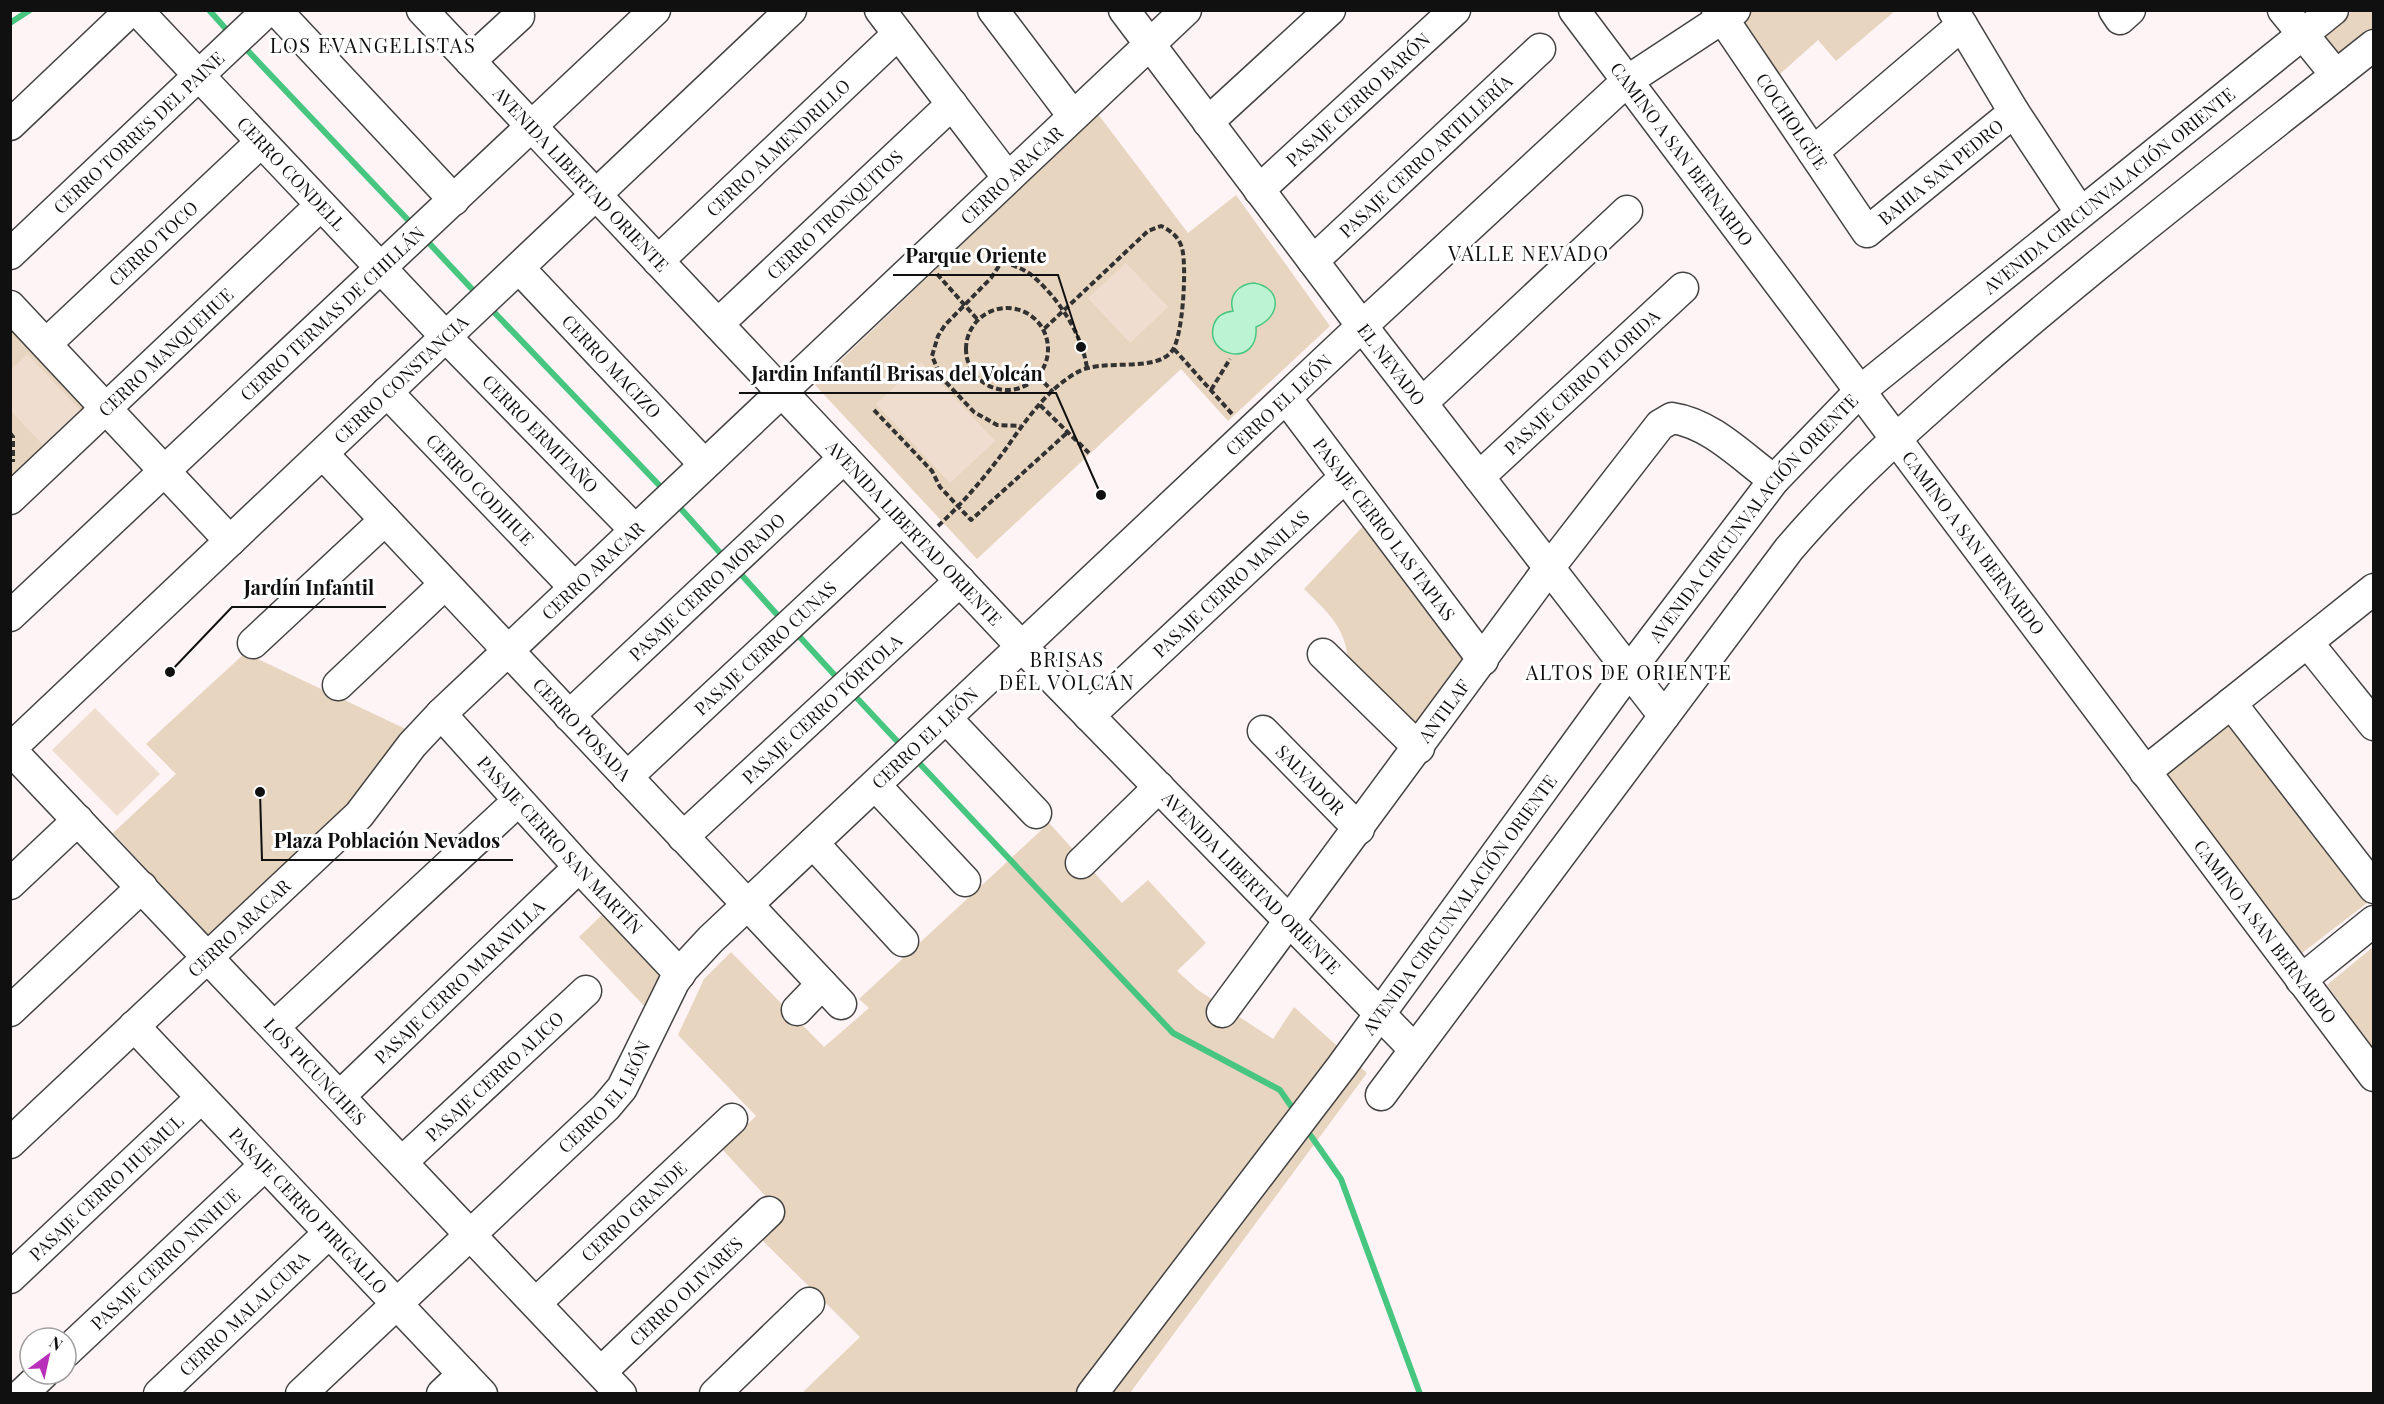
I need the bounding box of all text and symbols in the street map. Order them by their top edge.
street label: PASAJE CERRO BARÓN [1280,27,1435,172]
district label: LOS EVANGELISTAS [270,31,476,58]
street label: CERRO TORRES DEL PAINE [48,46,229,219]
street label: CAMINO A SAN BERNARDO [1605,57,1759,251]
street label: COCHOLGÜE [1751,68,1833,174]
street label: PASAJE CERRO ARTILLERÍA [1334,69,1518,243]
street label: CERRO ALMENDRILLO [701,74,855,222]
street label: AVENIDA LIBERTAD ORIENTE [487,80,674,277]
street label: AVENIDA CIRCUNVALACIÓN ORIENTE [1978,82,2240,300]
street label: CERRO CONDELL [232,112,351,236]
street label: BAHIA SAN PEDRO [1873,114,2008,230]
street label: CERRO ARACAR [955,120,1068,229]
street label: CERRO TRONQUITOS [761,144,908,284]
street label: CERRO TOCO [103,195,203,291]
street label: CERRO TERMAS DE CHILLÁN [235,221,430,406]
callout: Parque Oriente [893,237,1058,275]
district label: VALLE NEVADO [1447,239,1610,266]
text: Parque Oriente [905,241,1047,268]
street label: CERRO MANQUEHUE [93,282,238,422]
street label: PASAJE CERRO FLORIDA [1499,303,1665,460]
street label: CERRO CONSTANCIA [328,309,474,449]
street label: CERRO MACIZO [557,309,666,423]
street label: EL NEVADO [1352,318,1431,410]
street label: CERRO EL LEÓN [1220,348,1337,461]
callout: Jardin Infantíl Brisas del Volcán [739,355,1056,393]
text: Jardin Infantíl Brisas del Volcán [750,359,1044,386]
street label: CERRO ERMITAÑO [477,369,604,498]
street label: AVENIDA CIRCUNVALACIÓN ORIENTE [1643,388,1863,648]
street label: CERRO CODIHUE [421,428,540,550]
street label: PASAJE CERRO LAS TAPIAS [1308,433,1461,625]
street label: AVENIDA LIBERTAD ORIENTE [821,434,1007,630]
street label: CAMINO A SAN BERNARDO [1897,446,2051,639]
street label: PASAJE CERRO MANILAS [1148,505,1314,662]
street label: PASAJE CERRO MORADO [624,508,790,666]
street label: CERRO ARACAR [536,516,650,625]
callout: Jardín Infantil [232,569,386,607]
text: Jardín Infantil [243,573,374,600]
street label: PASAJE CERRO CUNAS [689,576,841,720]
street label: PASAJE CERRO TÓRTOLA [737,628,907,789]
district label: BRISAS DEL VOLCÁN [999,645,1135,695]
district label: ALTOS DE ORIENTE [1525,658,1732,685]
street label: CERRO POSADA [528,673,637,786]
street label: ANTILAF [1412,674,1475,748]
street label: CERRO EL LEÓN [866,682,983,794]
street label: SALVADOR [1271,739,1350,820]
street label: PASAJE CERRO SAN MARTÍN [472,750,648,939]
street label: AVENIDA CIRCUNVALACIÓN ORIENTE [1356,770,1562,1040]
street label: AVENIDA LIBERTAD ORIENTE [1156,785,1346,979]
callout: Plaza Población Nevados [262,822,513,860]
text: Plaza Población Nevados [274,826,500,853]
street label: CAMINO A SAN BERNARDO [2189,835,2342,1028]
street label: CERRO ARACAR [182,874,296,982]
street label: PASAJE CERRO MARAVILLA [369,894,550,1069]
street label: PASAJE CERRO ALICO [420,1006,569,1147]
street label: LOS PICUNCHES [259,1013,372,1130]
street label: CERRO EL LEÓN [553,1036,656,1158]
street label: PASAJE CERRO HUEMUL [24,1109,189,1266]
street label: PASAJE CERRO PIRIGALLO [224,1122,393,1299]
street label: CERRO GRANDE [576,1156,692,1267]
street label: PASAJE CERRO NINHUE [85,1183,245,1335]
street label: CERRO OLIVARES [624,1232,748,1351]
street label: CERRO MALALCURA [174,1246,315,1381]
north arrow [18,1326,78,1386]
text: N [46,1331,67,1355]

